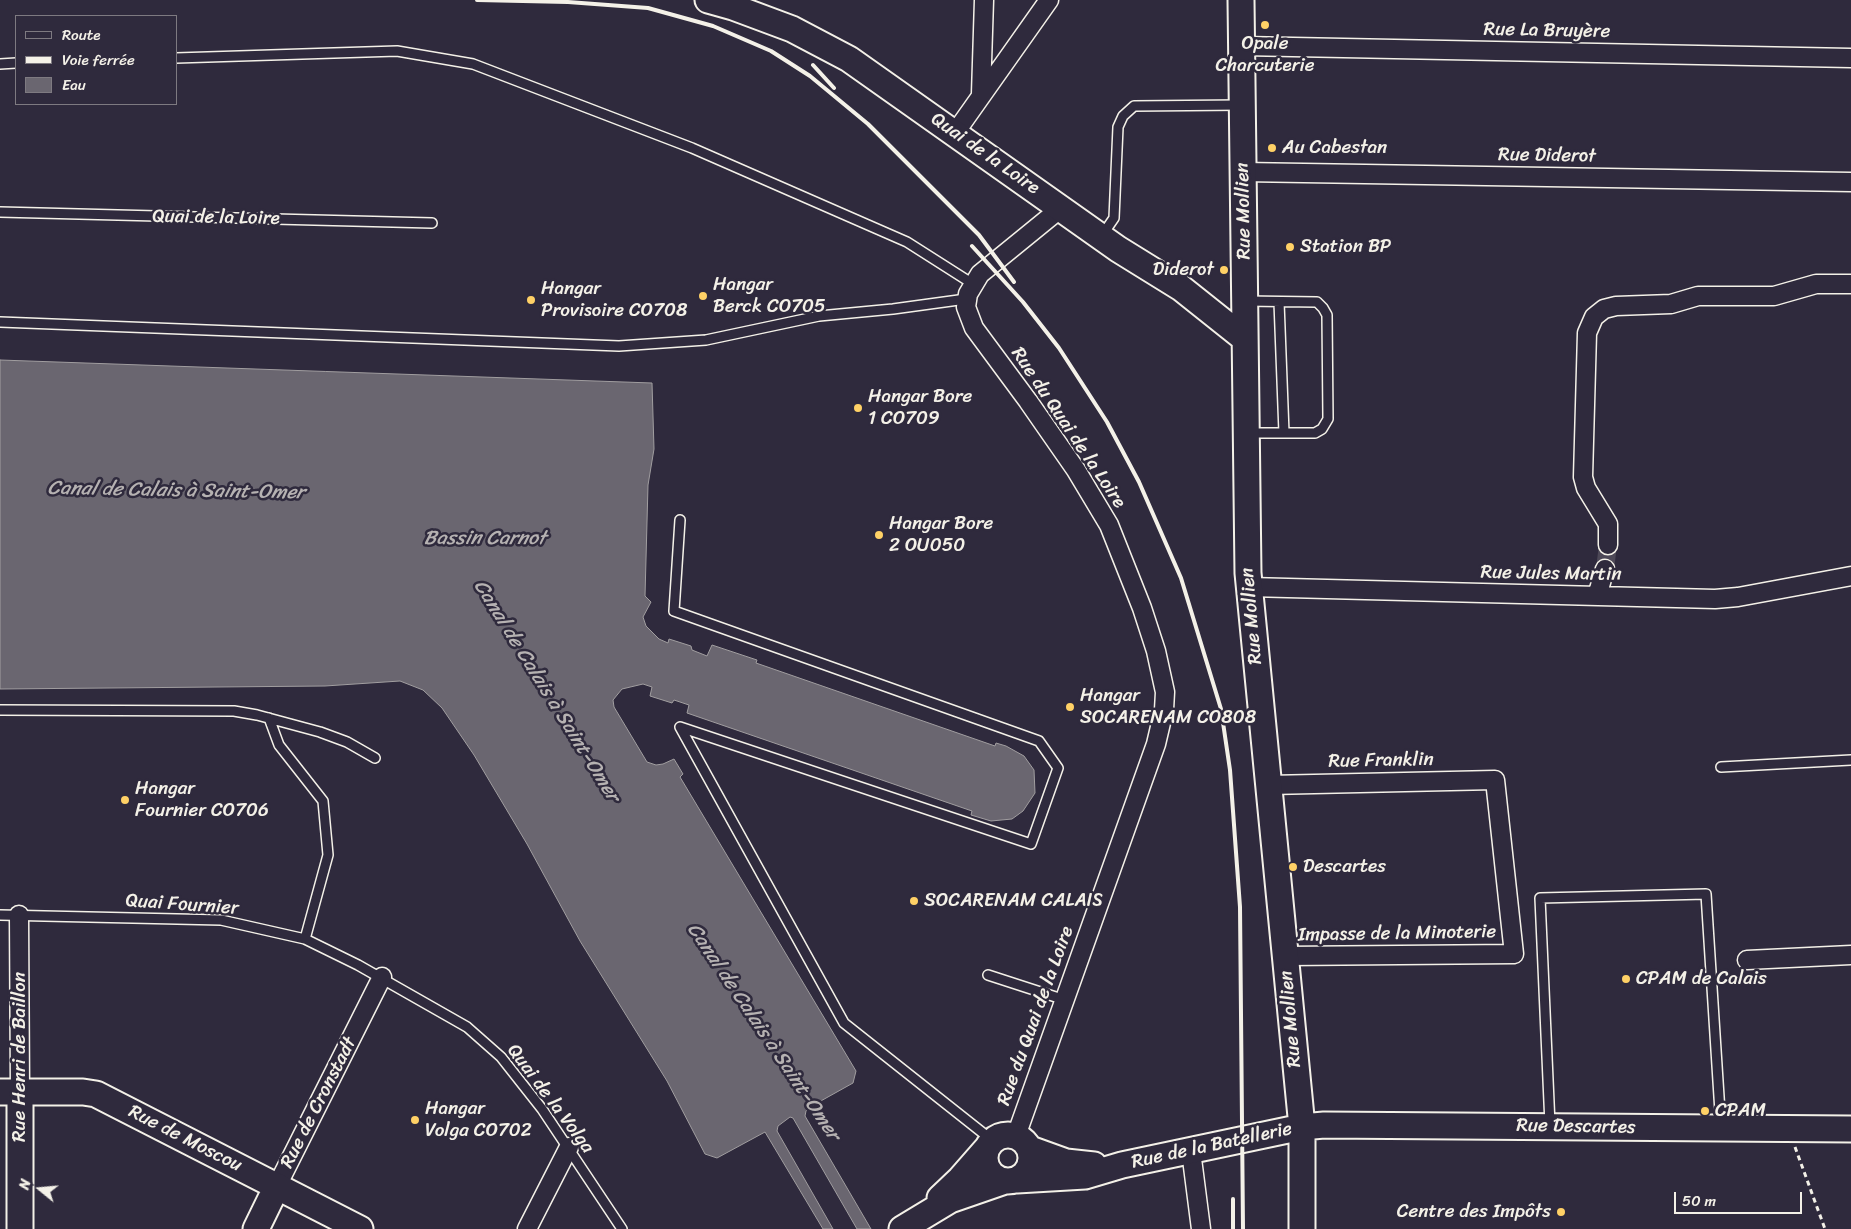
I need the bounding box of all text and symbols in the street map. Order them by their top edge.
legend [15,15,178,105]
street label: Rue La Bruyère [1483,18,1611,44]
marker: Opale Charcuterie [1259,19,1271,31]
text: Route [62,22,101,48]
place label: Opale Charcuterie [1215,33,1315,77]
text: Voie ferrée [62,47,135,73]
text: Eau [62,72,86,98]
street label: Quai de la Loire [926,108,1044,200]
place label: Au Cabestan [1282,137,1387,159]
marker: Au Cabestan [1266,142,1278,154]
street label: Rue Diderot [1498,144,1596,168]
street label: Rue Mollien [1232,162,1256,260]
street label: Quai de la Loire [152,205,280,231]
place label: Station BP [1300,236,1391,258]
marker: Station BP [1284,241,1296,253]
place label: Diderot [1153,259,1214,281]
marker: Diderot [1218,264,1230,276]
place label: Hangar Berck CO705 [713,274,826,318]
place label: Hangar Provisoire CO708 [541,278,687,322]
marker: Hangar Berck CO705 [697,290,709,302]
marker: Hangar Provisoire CO708 [525,294,537,306]
street label: Rue du Quai de la Loire [1006,343,1130,513]
place label: Hangar Bore 1 CO709 [868,386,972,430]
marker: Hangar Bore 1 CO709 [852,402,864,414]
water label: Canal de Calais à Saint-Omer [47,477,305,505]
place label: Hangar Bore 2 OU050 [889,513,993,557]
water label: Bassin Carnot [424,527,546,551]
marker: Hangar Bore 2 OU050 [873,529,885,541]
street label: Rue Jules Martin [1480,561,1622,587]
street label: Rue Mollien [1236,567,1268,665]
water label: Canal de Calais à Saint-Omer [468,576,624,806]
place label: Hangar SOCARENAM CO808 [1080,685,1256,729]
marker: Hangar SOCARENAM CO808 [1064,701,1076,713]
street label: Rue Franklin [1328,749,1434,773]
place label: Hangar Fournier CO706 [135,778,269,822]
marker: Hangar Fournier CO706 [119,794,131,806]
place label: Descartes [1303,856,1386,878]
marker: Descartes [1287,861,1299,873]
street label: Quai Fournier [125,890,239,920]
place label: SOCARENAM CALAIS [924,890,1103,912]
marker: SOCARENAM CALAIS [908,895,920,907]
water label: Canal de Calais à Saint-Omer [681,919,845,1145]
street label: Impasse de la Minoterie [1298,921,1496,947]
street label: Rue du Quai de la Loire [993,923,1079,1109]
place label: CPAM de Calais [1636,968,1767,990]
street label: Rue Mollien [1275,970,1307,1068]
street label: Rue Henri de Baillon [9,972,31,1142]
marker: CPAM de Calais [1620,973,1632,985]
street label: Rue de Cronstadt [276,1034,362,1172]
street label: Quai de la Volga [502,1040,598,1158]
place label: Hangar Volga CO702 [425,1098,532,1142]
place label: CPAM [1715,1100,1766,1122]
street label: Rue de Moscou [124,1101,246,1177]
marker: CPAM [1699,1105,1711,1117]
marker: Hangar Volga CO702 [409,1114,421,1126]
street label: Rue Descartes [1516,1115,1636,1139]
street label: Rue de la Batellerie [1130,1118,1294,1174]
north arrow [15,1164,65,1214]
text: N [12,1176,39,1193]
scale bar [1676,1182,1804,1214]
text: 50 m [1682,1188,1716,1214]
place label: Centre des Impôts [1397,1201,1551,1223]
marker: Centre des Impôts [1555,1206,1567,1218]

